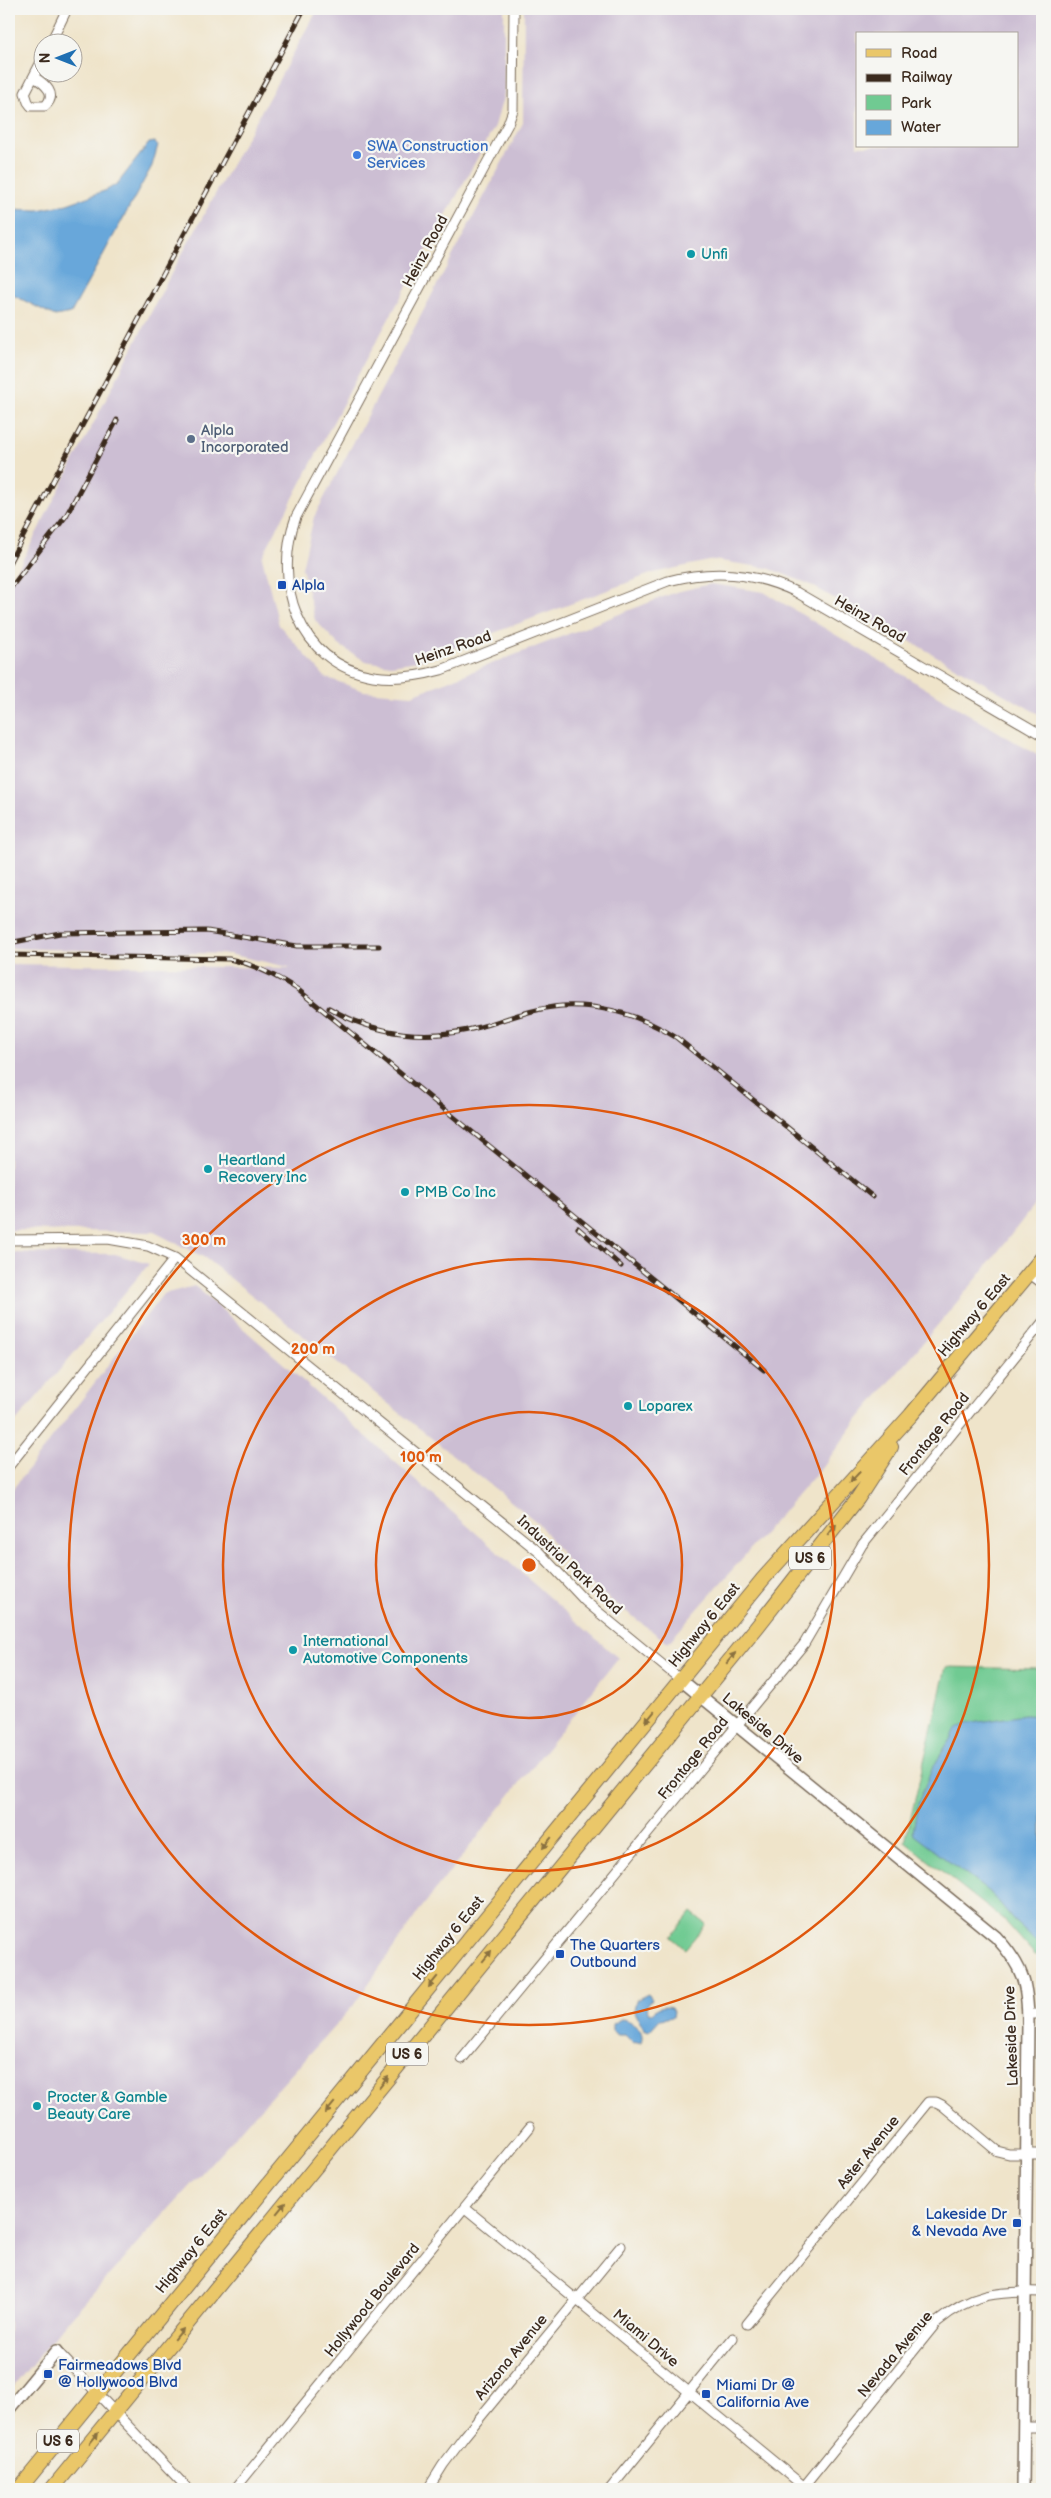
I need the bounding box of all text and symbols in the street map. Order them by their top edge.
north arrow [32,32,82,82]
legend [856,32,1018,148]
text: Road [901,44,937,63]
text: N [37,53,54,63]
text: Railway [901,68,952,87]
text: Park [901,94,932,113]
text: Water [901,118,941,137]
place label: SWA Construction Services [367,137,488,173]
marker: SWA Construction Services [351,149,363,161]
street label: Heinz Road [398,212,452,291]
place label: Unfi [701,245,728,264]
marker: Unfi [685,248,697,260]
place label: Alpla Incorporated [201,421,289,457]
marker: Alpla Incorporated [185,433,197,445]
place label: Alpla [292,576,325,595]
marker: Alpla [276,579,288,591]
street label: Heinz Road [831,591,909,647]
street label: Heinz Road [413,627,494,670]
place label: Heartland Recovery Inc [218,1151,307,1187]
marker: Heartland Recovery Inc [202,1163,214,1175]
place label: PMB Co Inc [415,1183,496,1202]
marker: PMB Co Inc [399,1186,411,1198]
text: 300 m [182,1231,226,1250]
street label: Highway 6 East [934,1269,1015,1361]
text: 200 m [291,1340,335,1359]
street label: Frontage Road [895,1389,974,1480]
place label: Loparex [638,1397,693,1416]
marker: Loparex [622,1400,634,1412]
text: 100 m [400,1448,442,1467]
one-way arrow [849,1470,861,1482]
street label: Industrial Park Road [513,1512,626,1619]
one-way arrow [827,1524,838,1537]
road number: US 6 [789,1546,831,1570]
centre of rings [520,1556,538,1574]
street label: Highway 6 East [665,1579,745,1671]
place label: International Automotive Components [303,1632,468,1668]
marker: International Automotive Components [287,1644,299,1656]
one-way arrow [726,1651,737,1664]
street label: Lakeside Drive [718,1689,807,1768]
one-way arrow [644,1710,655,1723]
street label: Frontage Road [654,1713,733,1804]
one-way arrow [541,1836,552,1849]
street label: Highway 6 East [409,1892,489,1984]
place label: The Quarters Outbound [570,1936,660,1972]
marker: The Quarters Outbound [554,1948,566,1960]
one-way arrow [481,1950,492,1963]
one-way arrow [427,1975,438,1988]
street label: Lakeside Drive [1000,1985,1023,2086]
road number: US 6 [386,2042,428,2066]
one-way arrow [379,2076,390,2089]
place label: Procter & Gamble Beauty Care [47,2088,168,2124]
marker: Procter & Gamble Beauty Care [31,2100,43,2112]
one-way arrow [324,2101,335,2114]
street label: Aster Avenue [833,2112,904,2193]
one-way arrow [276,2202,287,2215]
street label: Highway 6 East [152,2205,232,2297]
place label: Lakeside Dr & Nevada Ave [912,2205,1008,2241]
marker: Lakeside Dr & Nevada Ave [1011,2217,1023,2229]
street label: Hollywood Boulevard [321,2240,424,2361]
street label: Miami Drive [609,2305,683,2371]
street label: Nevada Avenue [854,2307,937,2401]
street label: Arizona Avenue [471,2310,552,2404]
one-way arrow [173,2328,184,2341]
place label: Fairmeadows Blvd @ Hollywood Blvd [58,2356,182,2392]
marker: Fairmeadows Blvd @ Hollywood Blvd [42,2368,54,2380]
place label: Miami Dr @ California Ave [716,2376,809,2412]
marker: Miami Dr @ California Ave [700,2388,712,2400]
road number: US 6 [37,2430,79,2452]
one-way arrow [89,2432,100,2445]

